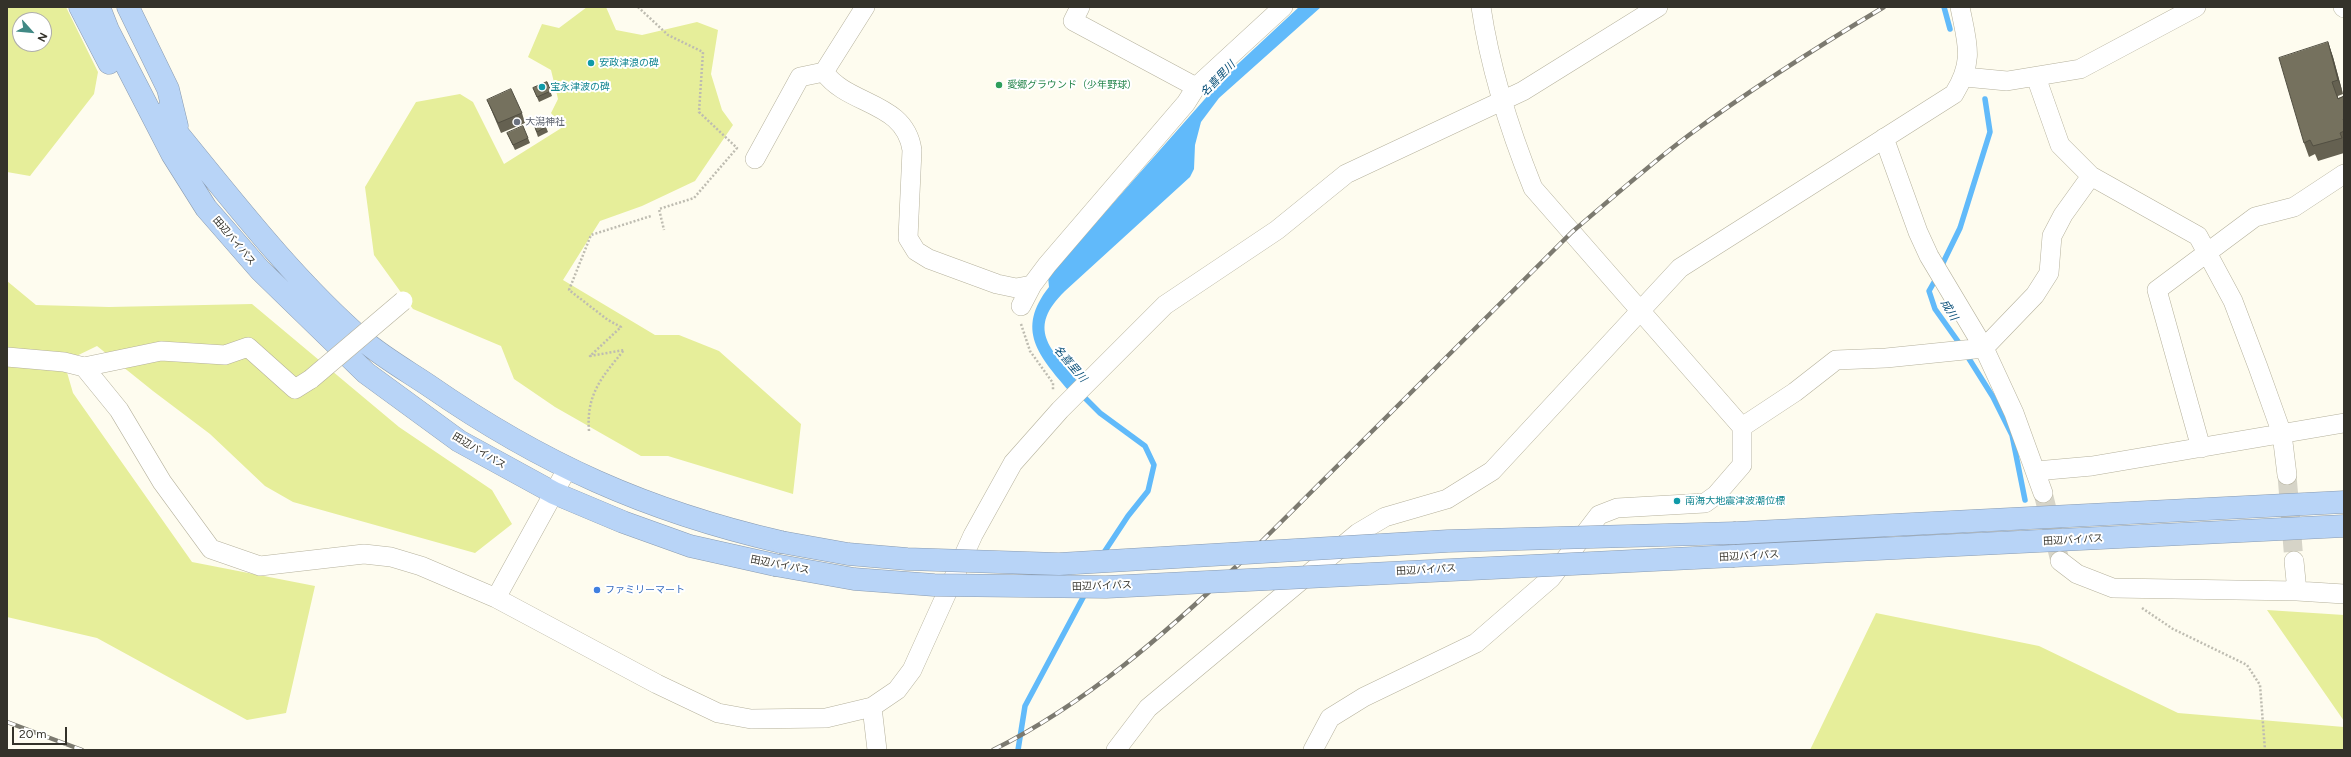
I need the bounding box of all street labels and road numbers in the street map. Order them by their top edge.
street label: 田辺バイパス [210,214,258,268]
street label: 田辺バイパス [450,430,508,472]
street label: 田辺バイパス [2043,532,2103,548]
street label: 田辺バイパス [1719,548,1779,564]
street label: 田辺バイパス [749,553,811,577]
street label: 田辺バイパス [1396,562,1456,578]
street label: 田辺バイパス [1072,579,1132,593]

